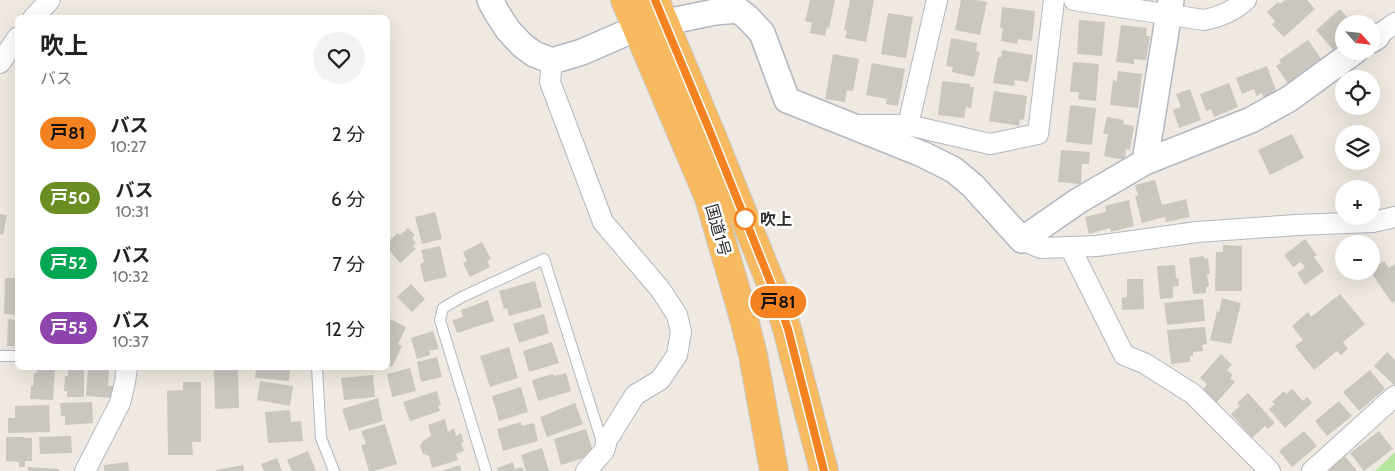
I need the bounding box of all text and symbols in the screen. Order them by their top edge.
north arrow [1335,15,1380,60]
map controls [1335,15,1380,280]
text: 吹上 [40,31,88,60]
button: heart [313,32,365,84]
text: バス [40,69,72,88]
button: locate [1335,70,1380,115]
text: バス [111,114,149,137]
text: 戸81 [50,122,86,144]
text: 2 分 [332,123,365,146]
button: layers [1335,125,1380,170]
text: 10:27 [111,137,147,156]
text: バス [115,179,153,202]
button: + [1335,180,1380,225]
text: 戸50 [50,187,90,209]
text: 6 分 [331,188,365,211]
text: 10:31 [115,202,149,221]
street label: 国道1号 [702,202,734,258]
marker: 吹上 [734,208,756,230]
place label: 吹上 [760,210,792,229]
button: − [1335,235,1380,280]
text: バス [112,244,150,267]
text: 戸52 [50,252,87,274]
text: 7 分 [332,253,365,276]
text: 10:32 [112,267,149,286]
line badge: 戸81 [749,286,807,318]
text: 戸81 [760,291,796,313]
text: バス [112,309,150,332]
text: 戸55 [50,317,87,339]
text: 12 分 [326,318,365,341]
text: 10:37 [112,332,149,351]

